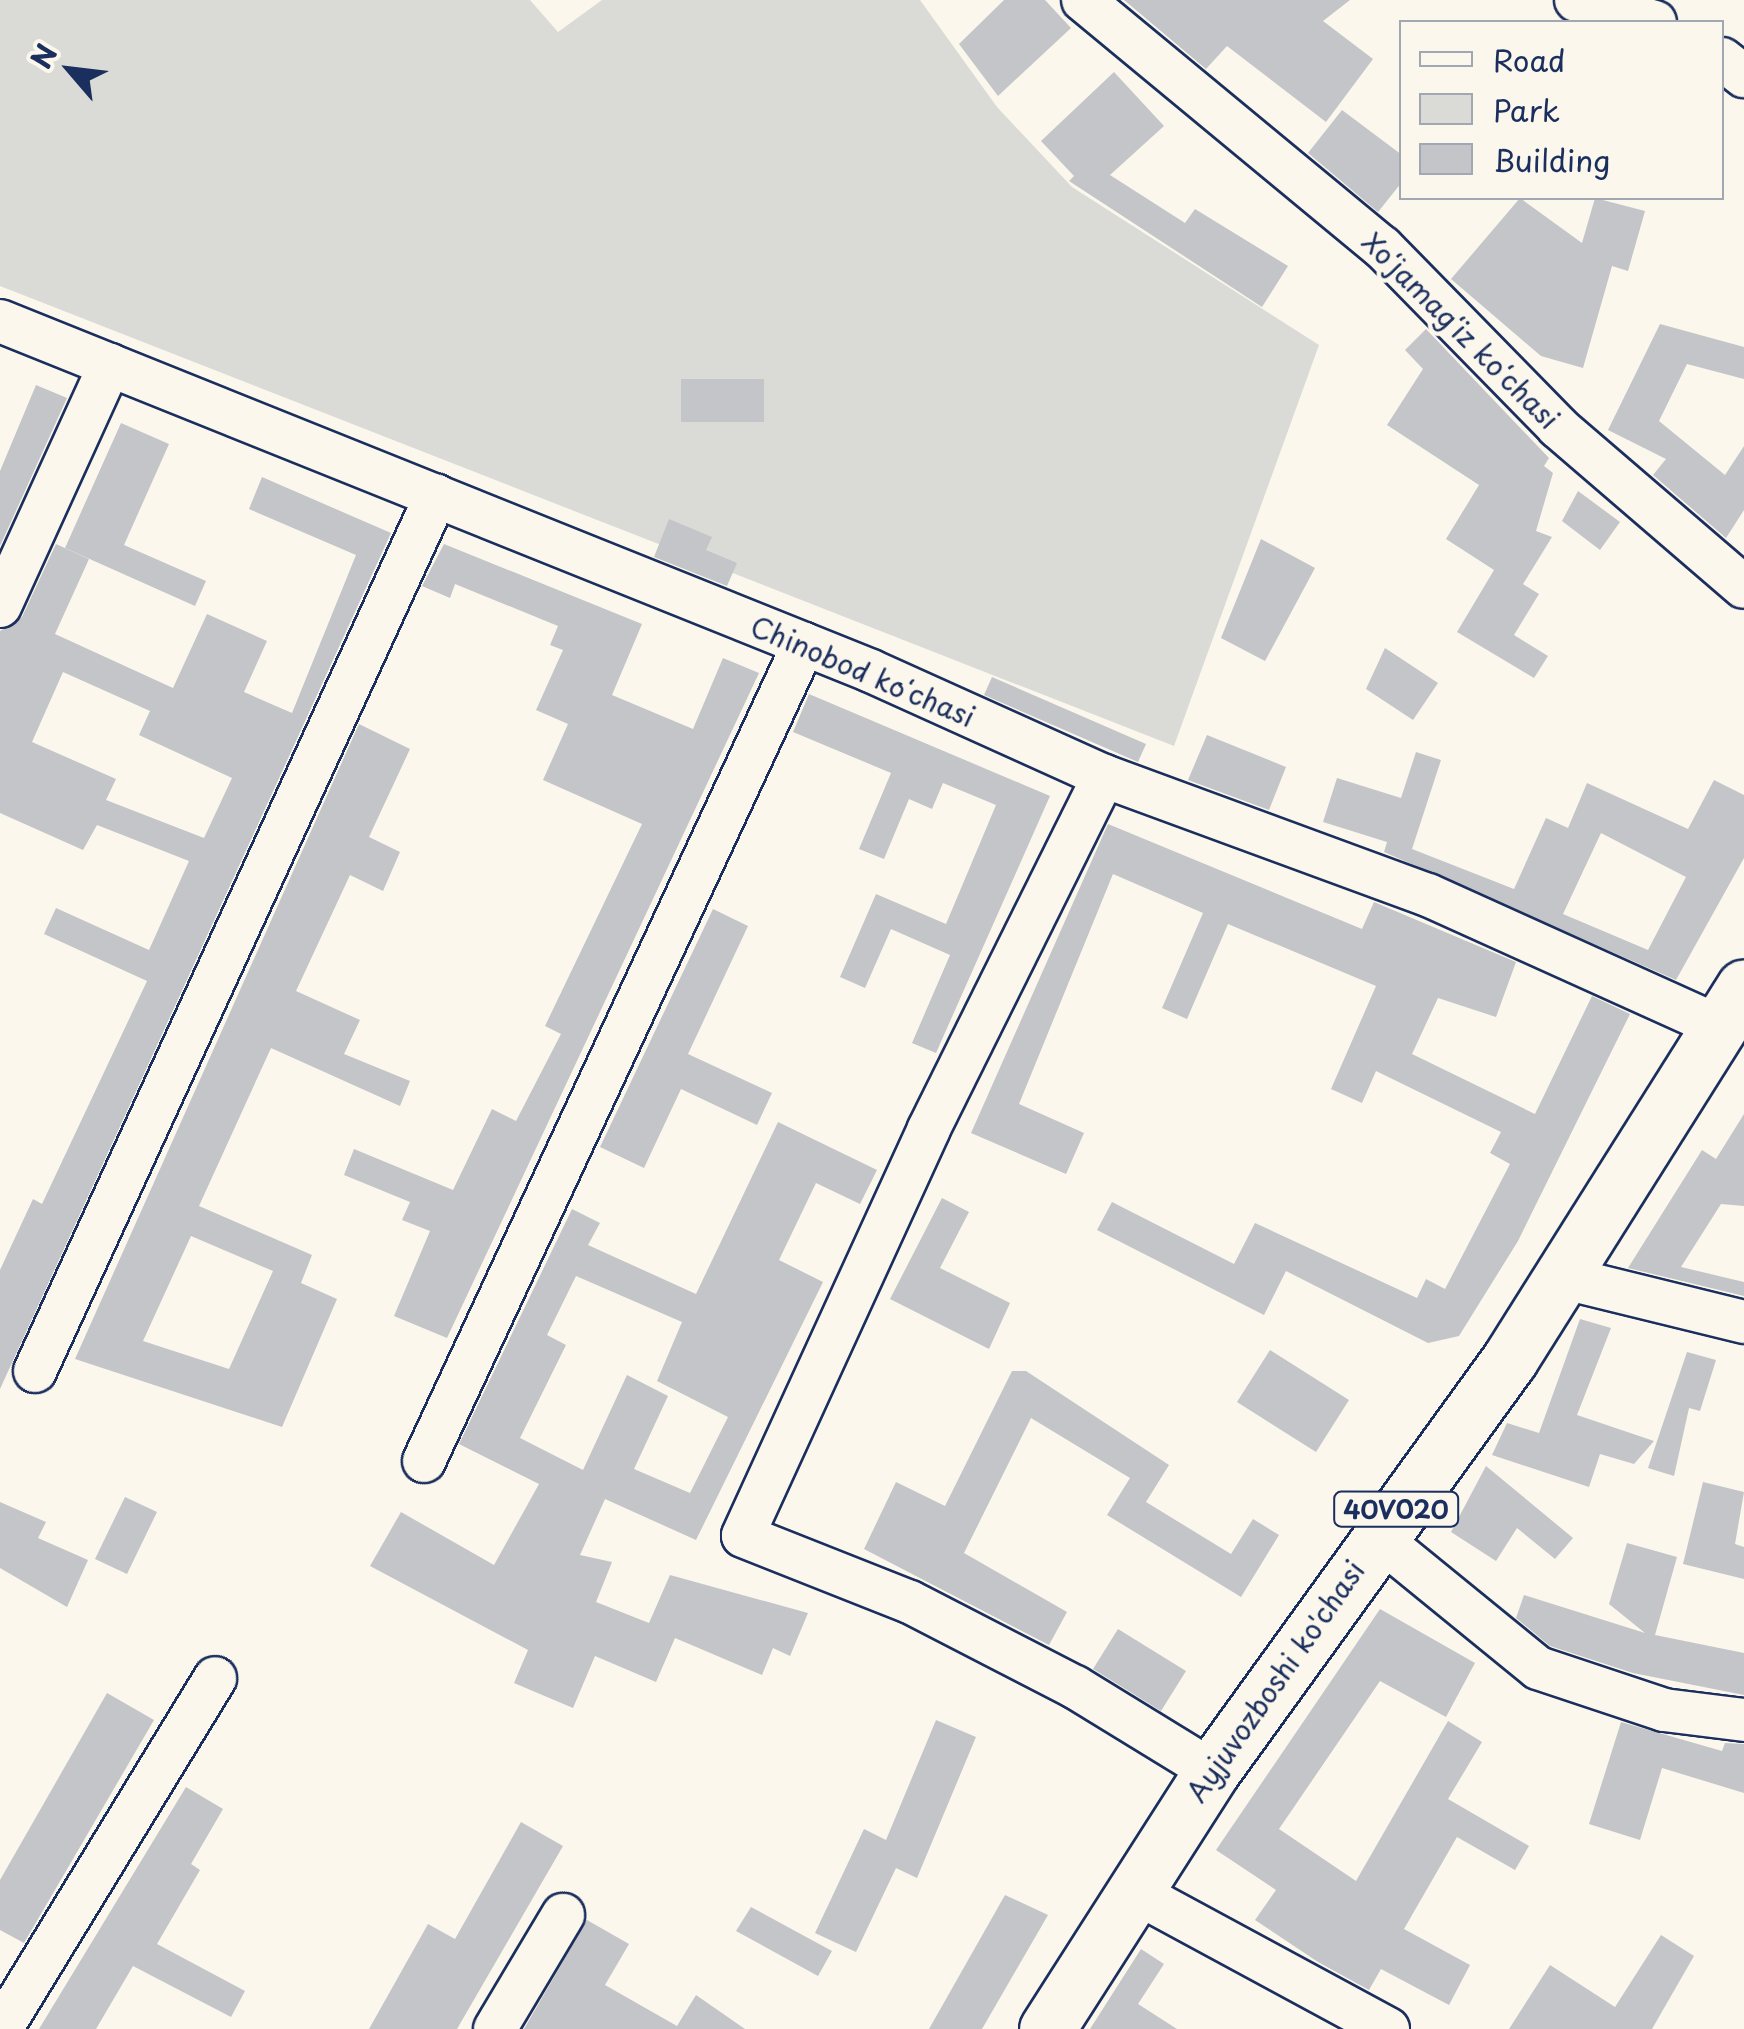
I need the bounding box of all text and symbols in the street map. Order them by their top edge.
north arrow [20,20,120,120]
legend [1399,20,1724,200]
text: N [19,36,67,76]
text: Road [1493,37,1566,82]
text: Park [1493,87,1560,132]
text: Building [1493,137,1610,182]
street label: Xoʻjamagʻiz koʻchasi [1356,225,1566,435]
street label: Chinobod koʻchasi [745,608,981,734]
road number: 40V020 [1331,1489,1461,1529]
street label: Ayjuvozboshi ko'chasi [1179,1553,1371,1809]

